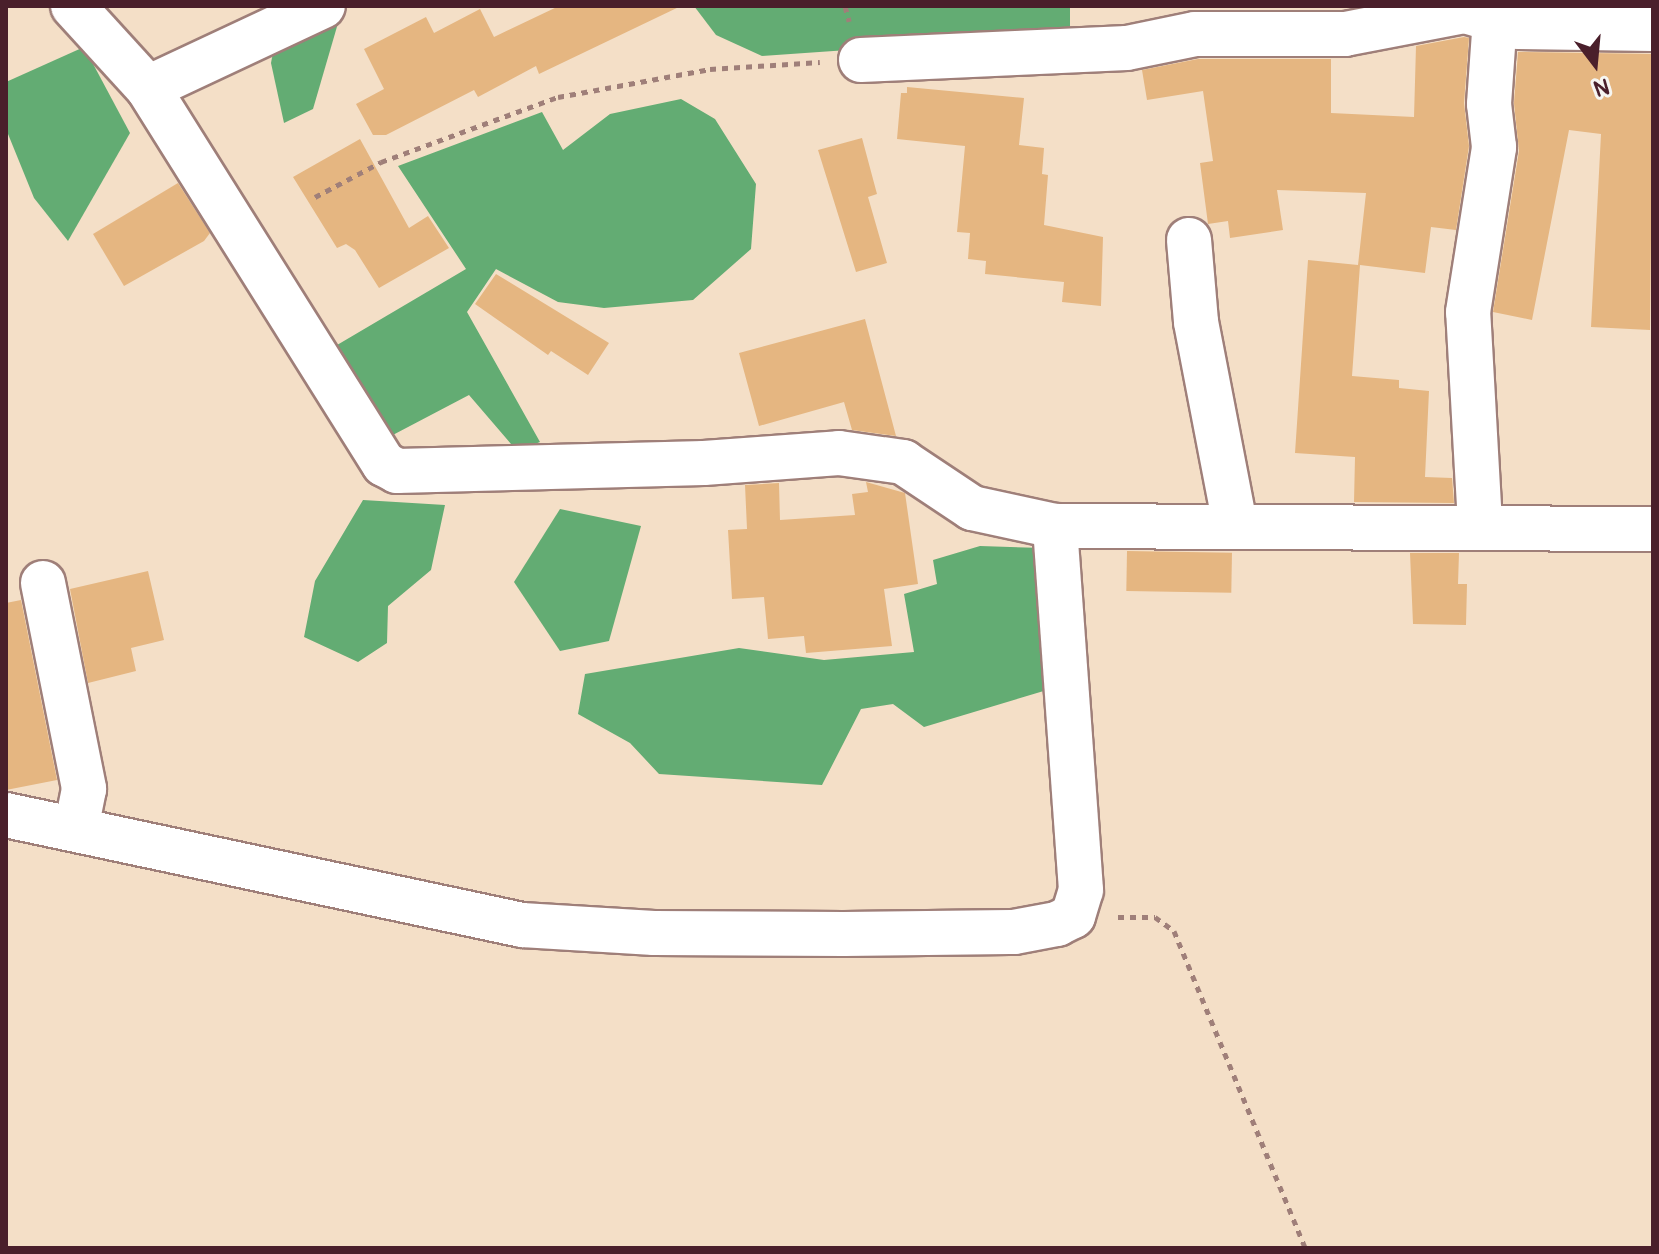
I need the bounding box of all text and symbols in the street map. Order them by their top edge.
north arrow [1555,24,1635,104]
text: N [1591,72,1613,103]

